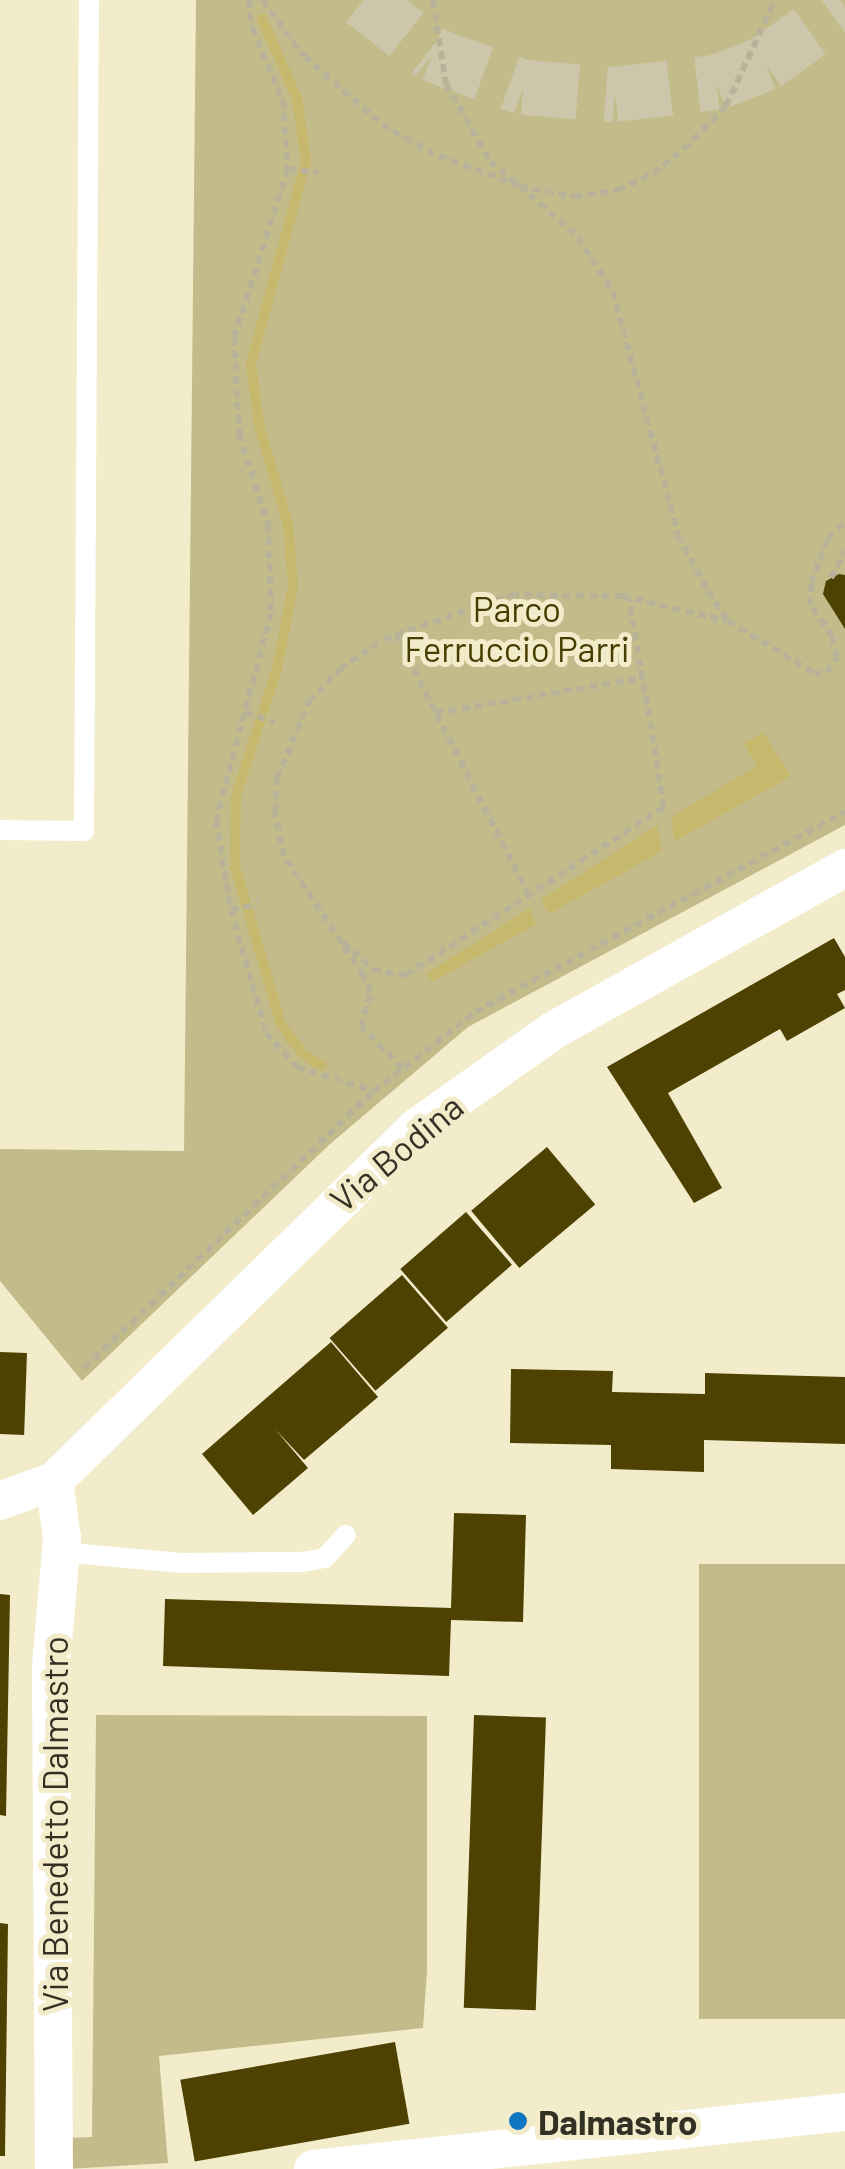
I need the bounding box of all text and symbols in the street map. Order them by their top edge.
park label: Parco Ferruccio Parri [404,587,630,669]
street label: Via Bodina [321,1084,471,1220]
street label: Via Benedetto Dalmastro [33,1636,75,2012]
place label: Dalmastro [538,2100,698,2142]
marker: Dalmastro [507,2110,529,2132]

